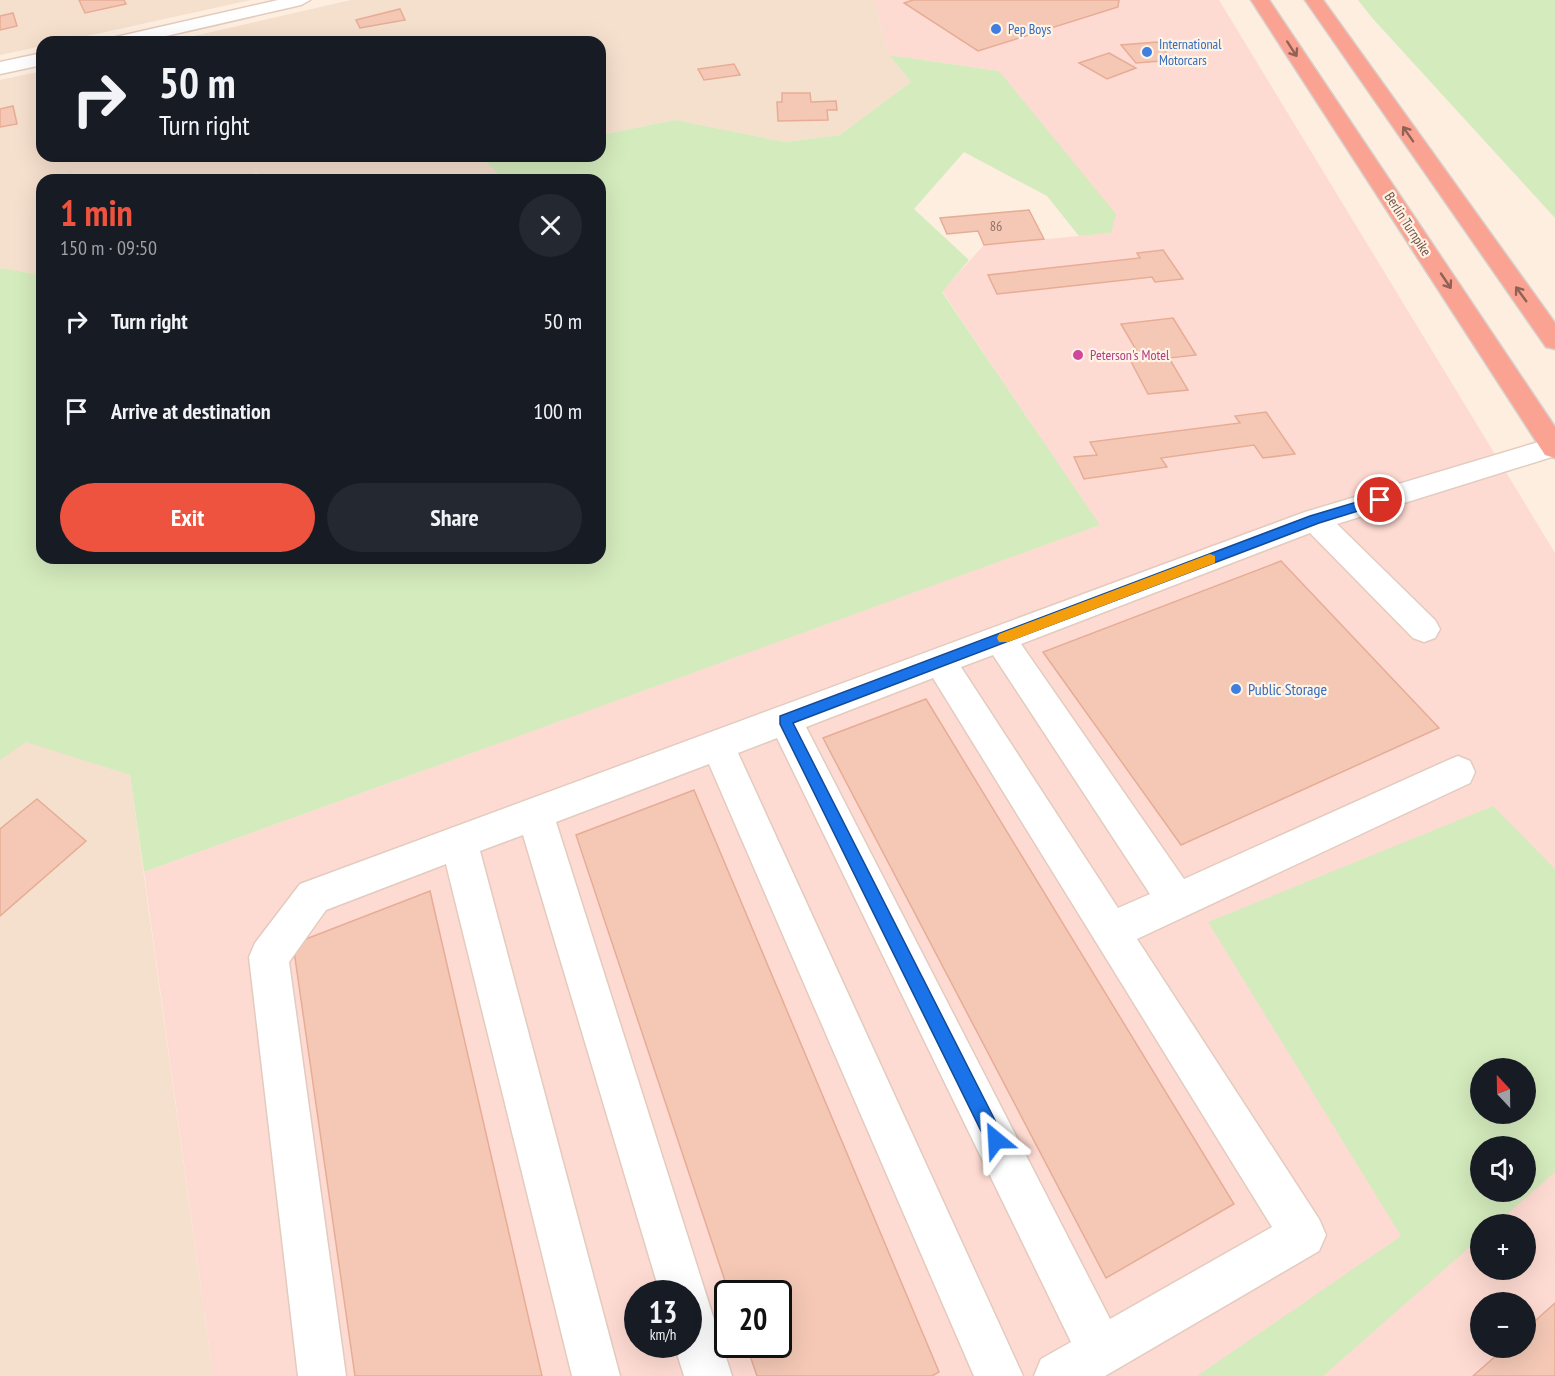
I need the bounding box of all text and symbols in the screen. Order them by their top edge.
place label: Pep Boys [1008,20,1052,38]
marker: Pep Boys [989,22,1003,36]
place label: International Motorcars [1159,35,1222,69]
one-way arrow [1286,40,1298,57]
marker: International Motorcars [1140,45,1154,59]
text: 50 m [159,55,236,110]
icon: right [60,60,138,138]
text: Turn right [159,108,250,142]
one-way arrow [1402,127,1414,143]
text: 1 min [60,189,133,236]
street label: Berlin Turnpike [1381,189,1435,260]
button: close [519,194,582,257]
house number: 86 [990,217,1002,235]
text: 150 m · 09:50 [60,235,157,261]
one-way arrow [1440,273,1452,289]
one-way arrow [1514,286,1527,302]
icon: right [60,305,93,338]
text: Turn right [111,307,188,335]
text: 50 m [543,307,582,335]
place label: Peterson's Motel [1090,346,1170,364]
marker: Peterson's Motel [1071,348,1085,362]
icon: arrive [60,395,93,428]
text: Arrive at destination [111,397,271,425]
text: 100 m [533,397,582,425]
pin [1354,474,1405,525]
button: Exit [60,483,315,552]
button: Share [327,483,582,552]
icon: arrive [1363,483,1396,516]
place label: Public Storage [1248,679,1327,699]
marker: Public Storage [1229,682,1243,696]
north arrow [1470,1058,1536,1124]
map controls [1470,1058,1536,1358]
position arrow [964,1108,1028,1172]
button: sound [1470,1136,1536,1202]
button: + [1470,1214,1536,1280]
speed limit sign: 20 [714,1280,792,1358]
text: 13 [649,1292,677,1331]
button: − [1470,1292,1536,1358]
text: km/h [650,1325,676,1344]

